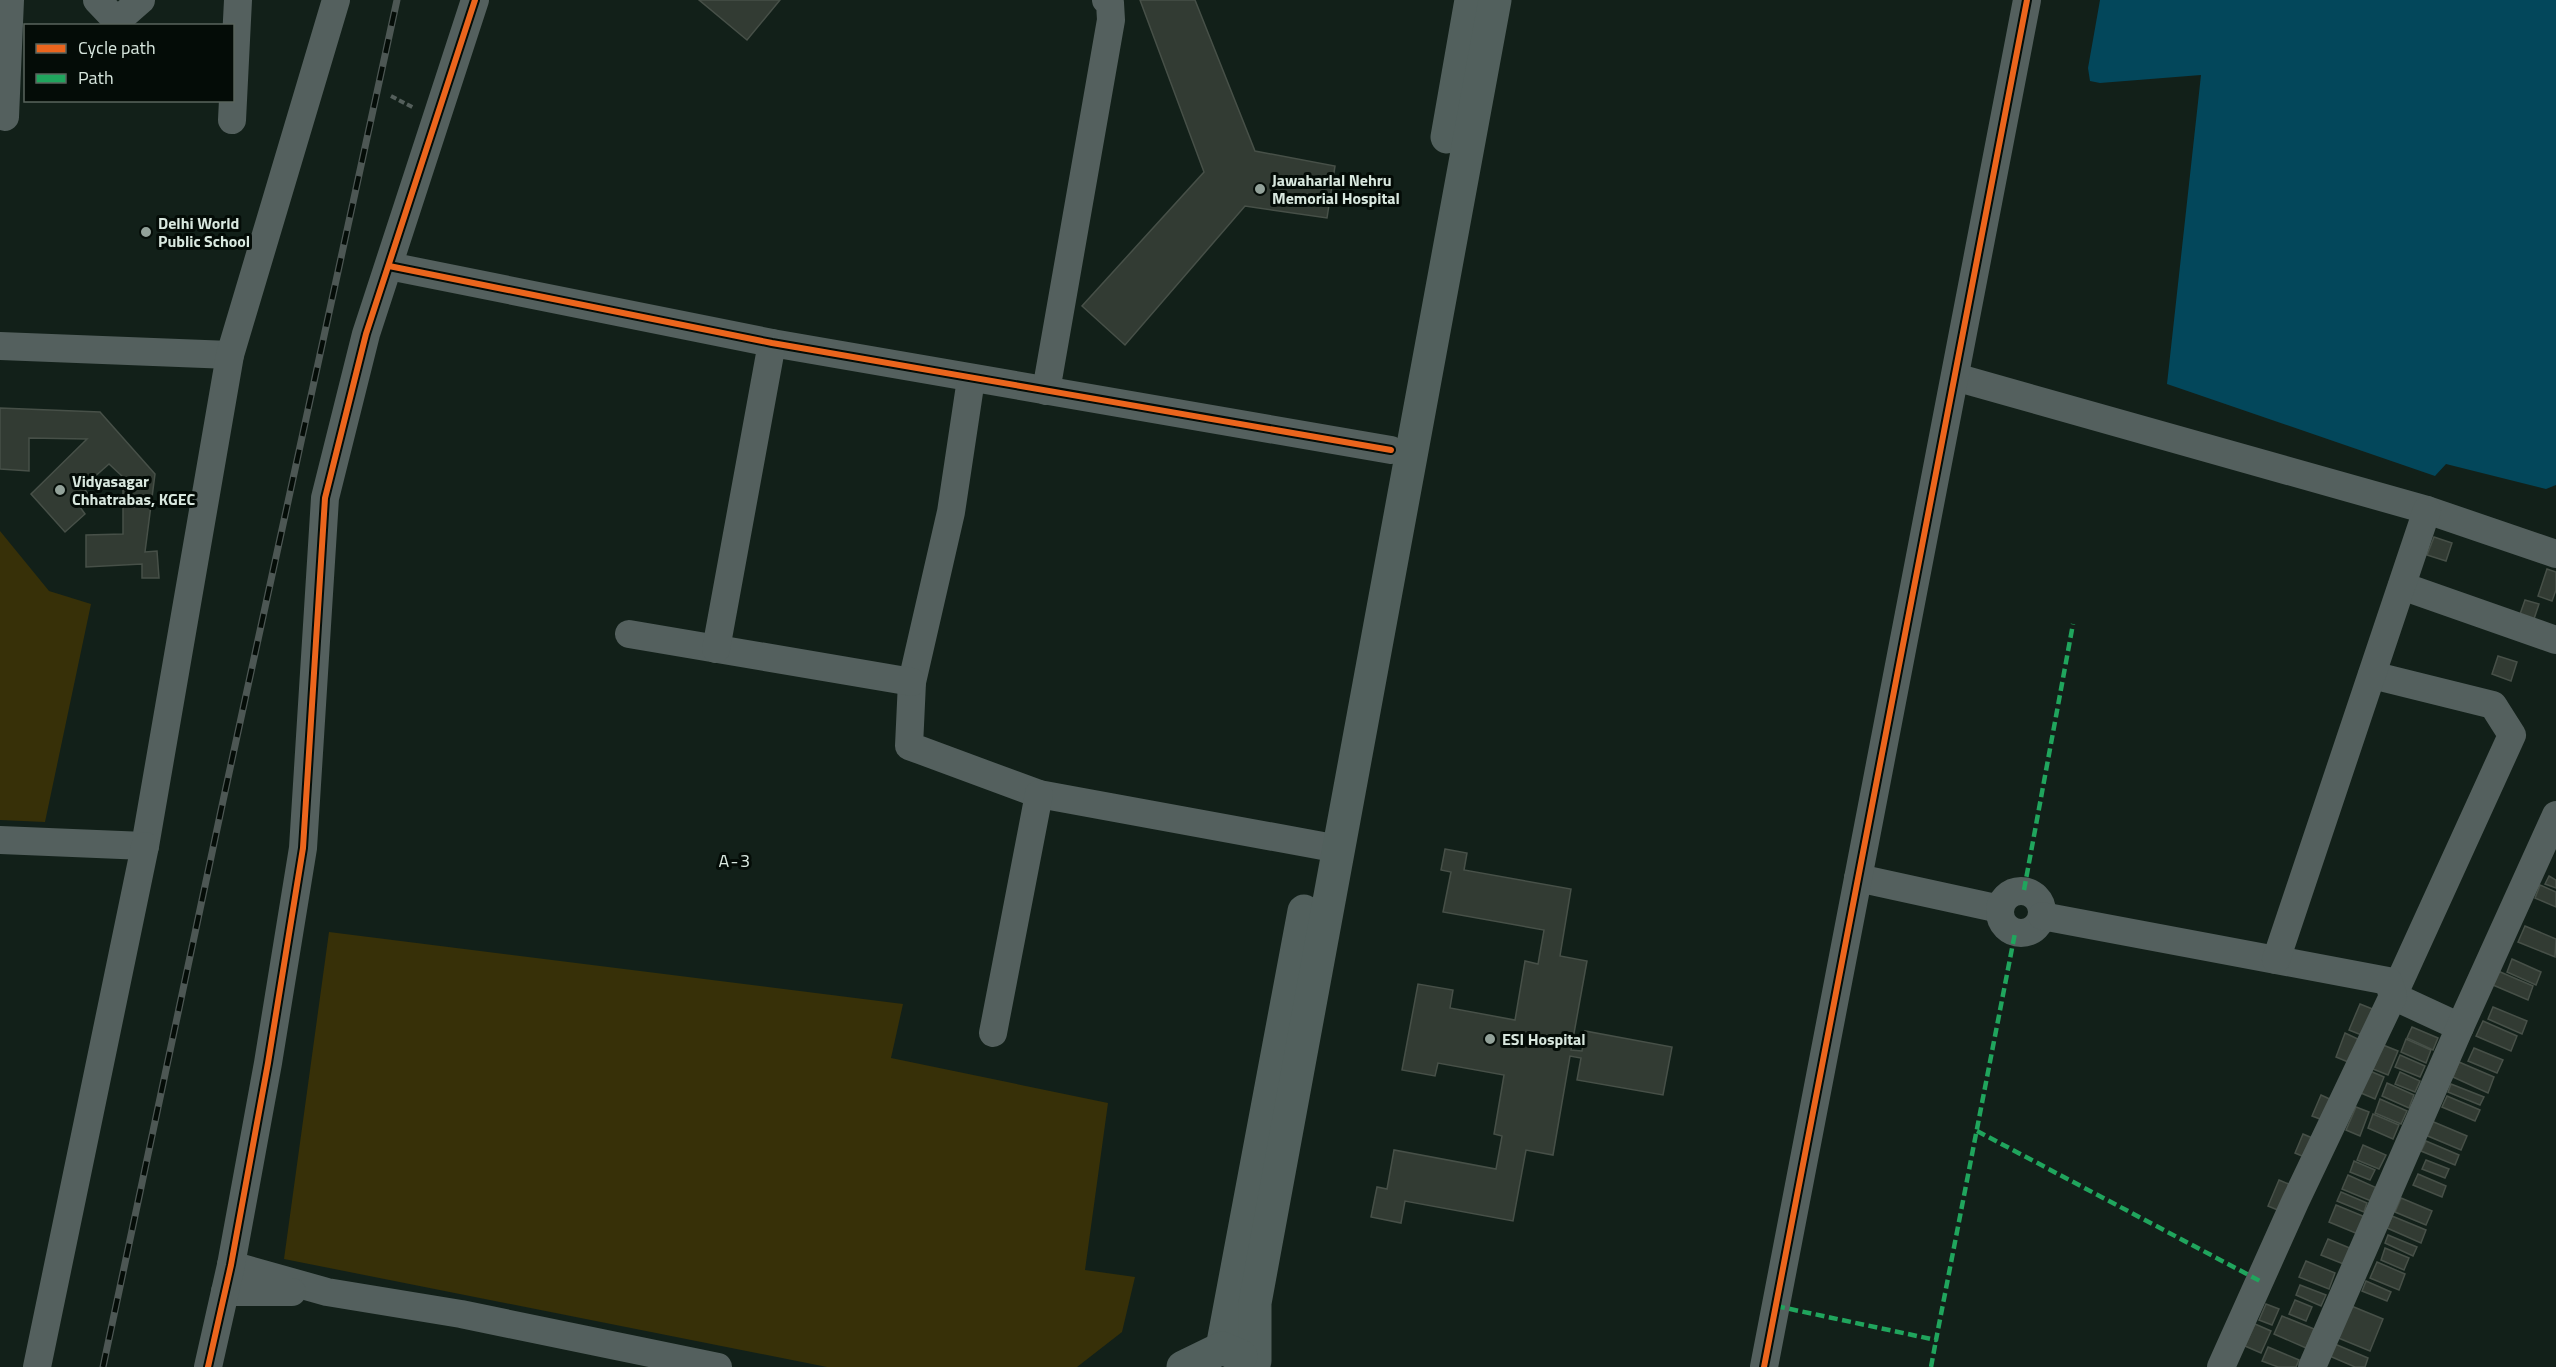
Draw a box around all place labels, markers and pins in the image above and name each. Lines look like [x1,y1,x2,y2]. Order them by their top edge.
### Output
place label: Jawaharlal Nehru Memorial Hospital [1272,168,1400,210]
marker: Jawaharlal Nehru Memorial Hospital [1253,182,1267,196]
place label: Delhi World Public School [158,211,250,253]
marker: Delhi World Public School [139,225,153,239]
place label: Vidyasagar Chhatrabas, KGEC [72,469,196,511]
marker: Vidyasagar Chhatrabas, KGEC [53,483,67,497]
place label: ESI Hospital [1502,1027,1586,1051]
marker: ESI Hospital [1483,1032,1497,1046]

